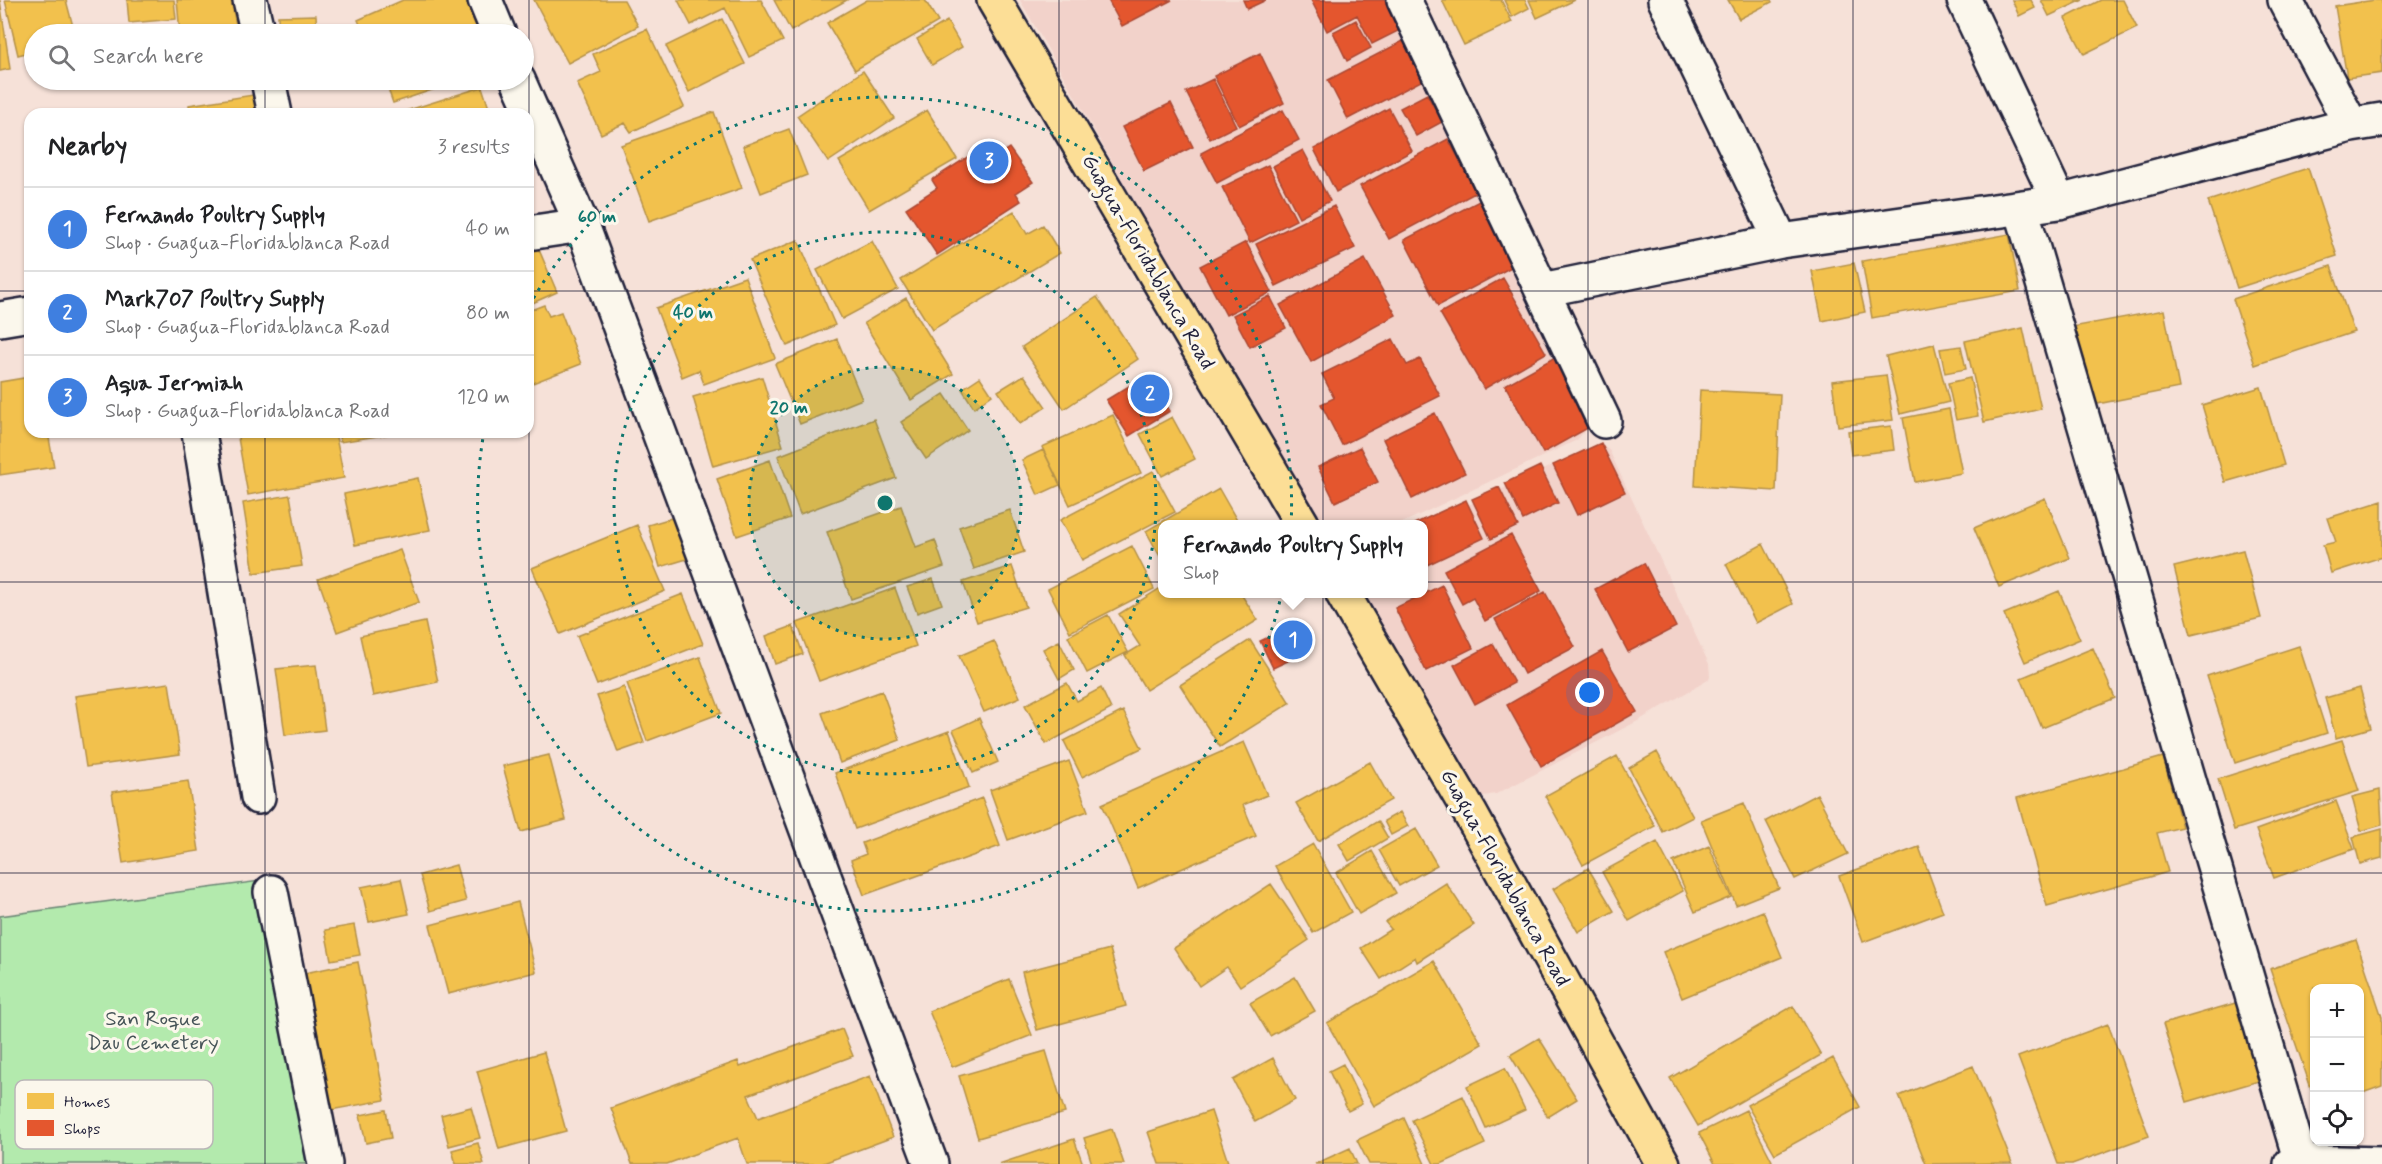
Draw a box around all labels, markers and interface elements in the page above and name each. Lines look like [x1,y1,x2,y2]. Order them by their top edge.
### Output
search box [24,24,534,90]
icon: search [45,41,78,74]
text: Search here [93,43,204,71]
text: Nearby [48,130,127,164]
text: 3 results [438,134,510,161]
pin: 3 [970,138,1008,184]
street label: Guagua-Floridablanca Road [1073,149,1221,376]
text: Fernando Poultry Supply [105,202,325,230]
text: 60 m [578,205,616,229]
text: 1 [63,216,72,243]
text: 40 m [466,216,510,243]
text: Shop · Guagua-Floridablanca Road [105,230,390,257]
text: Mark707 Poultry Supply [105,286,325,314]
text: 2 [63,300,72,327]
text: 80 m [466,300,510,327]
text: 40 m [673,301,713,325]
text: Shop · Guagua-Floridablanca Road [105,314,390,341]
text: Aqua Jermiah [105,370,243,398]
pin: 2 [1130,372,1170,416]
text: 3 [63,384,72,411]
text: 120 m [457,384,510,411]
text: 20 m [770,396,808,420]
text: Shop · Guagua-Floridablanca Road [105,398,390,425]
centre of rings [875,493,895,513]
popup [1158,520,1428,598]
text: Fernando Poultry Supply [1183,532,1403,560]
text: Shop [1183,560,1220,587]
pin: 1 [1274,618,1312,662]
your location [1575,678,1604,707]
street label: Guagua-Floridablanca Road [1432,764,1576,993]
map controls [2310,984,2364,1146]
button: + [2310,984,2364,1038]
park label: San Roque Dau Cemetery [87,1005,219,1057]
button: − [2310,1038,2364,1092]
legend [15,1080,213,1149]
text: Homes [64,1092,110,1113]
button: locate [2310,1092,2364,1146]
text: Shops [64,1119,101,1140]

